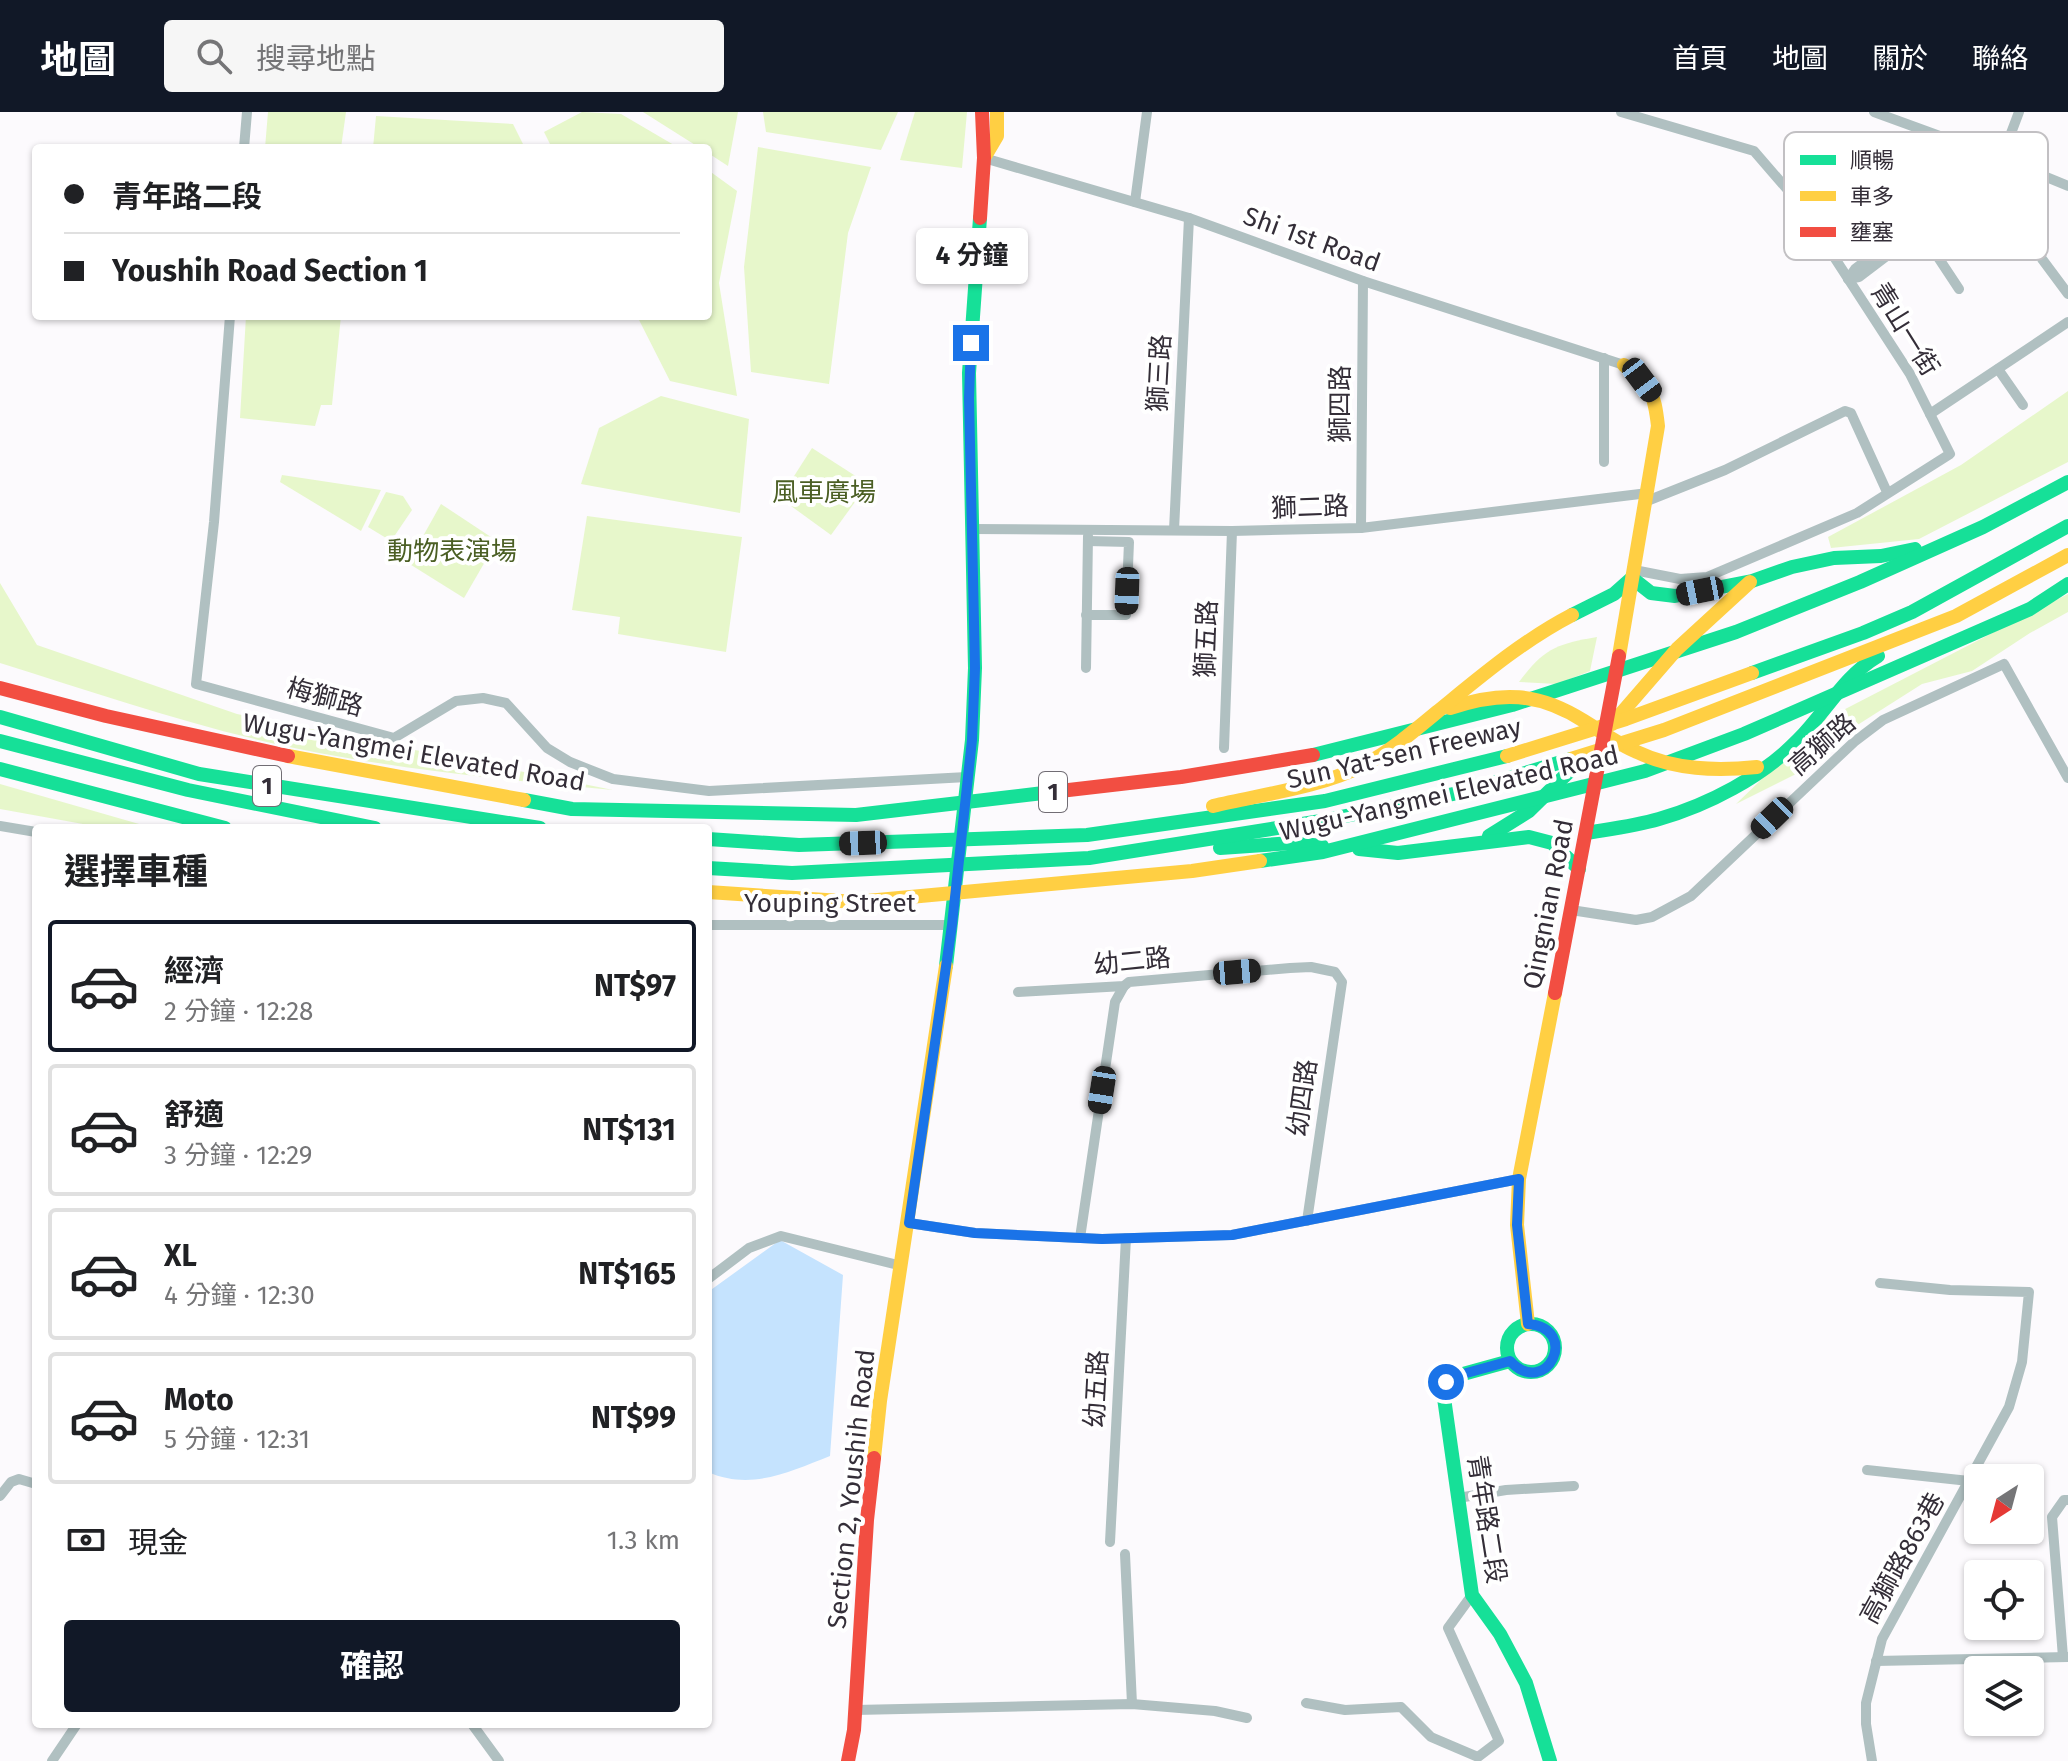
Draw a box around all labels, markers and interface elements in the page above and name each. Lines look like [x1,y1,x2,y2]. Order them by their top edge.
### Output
search box [164,20,724,92]
icon: search [192,34,236,78]
text: 地圖 [40,37,116,83]
text: 搜尋地點 [256,41,376,77]
text: 首頁 [1672,42,1728,75]
text: 地圖 [1772,42,1828,75]
text: 關於 [1872,42,1928,75]
text: 聯絡 [1972,42,2028,75]
legend [1784,132,2048,260]
text: 順暢 [1850,147,1894,174]
text: 青年路二段 [112,179,262,215]
text: 車多 [1850,183,1894,210]
street label: Shi 1st Road [1239,200,1384,279]
text: 壅塞 [1850,219,1894,246]
callout: 4 分鐘 [915,227,1027,283]
text: 4 分鐘 [936,240,1008,271]
text: Youshih Road Section 1 [112,253,428,289]
street label: 青山一街 [1864,277,1945,382]
route end [953,325,989,361]
street label: 獅三路 [1142,333,1177,413]
car [1618,354,1666,406]
street label: 獅四路 [1325,365,1356,443]
park label: 風車廣場 [772,477,876,508]
street label: 獅二路 [1270,491,1350,524]
park label: 動物表演場 [387,536,517,567]
car [1114,567,1140,615]
car [1674,575,1726,607]
street label: 獅五路 [1190,599,1223,679]
street label: 梅獅路 [283,672,367,723]
street label: Wugu-Yangmei Elevated Road [240,707,587,798]
street label: 高獅路 [1783,707,1862,782]
street label: Sun Yat-sen Freeway [1284,711,1524,796]
street label: Wugu-Yangmei Elevated Road [1277,739,1622,848]
road number: 1 [253,766,281,806]
road number: 1 [1039,772,1067,812]
car [1746,793,1798,843]
street label: Qingnian Road [1517,816,1580,992]
car [839,830,887,856]
text: 選擇車種 [64,850,208,894]
street label: Youping Street [744,888,917,919]
street label: 幼二路 [1092,942,1172,981]
icon: car [68,950,140,1022]
text: 經濟 [164,953,224,989]
car [1212,958,1262,986]
text: NT$97 [594,968,676,1004]
text: 2 分鐘 · 12:28 [164,996,313,1027]
street label: 幼四路 [1282,1057,1323,1139]
car [1086,1064,1118,1116]
icon: car [68,1094,140,1166]
text: 舒適 [164,1097,224,1133]
text: NT$131 [582,1112,676,1148]
text: 3 分鐘 · 12:29 [164,1140,313,1171]
icon: car [68,1238,140,1310]
text: XL [164,1238,197,1274]
text: NT$165 [578,1256,676,1292]
text: 4 分鐘 · 12:30 [164,1280,315,1311]
street label: Section 2, Youshih Road [821,1348,882,1630]
street label: 幼五路 [1079,1349,1114,1429]
route start [1428,1364,1464,1400]
icon: car [68,1382,140,1454]
text: Moto [164,1382,234,1418]
text: NT$99 [591,1400,676,1436]
text: 5 分鐘 · 12:31 [164,1424,310,1455]
street label: 青年路二段 [1461,1452,1512,1586]
north arrow [1964,1464,2044,1544]
map controls [1964,1464,2044,1736]
street label: 高獅路863巷 [1854,1487,1951,1629]
icon: cash [64,1518,108,1562]
text: 現金 [128,1525,188,1561]
text: 1.3 km [607,1525,680,1556]
button: locate [1964,1560,2044,1640]
button: 確認 [64,1620,680,1712]
button: layers [1964,1656,2044,1736]

